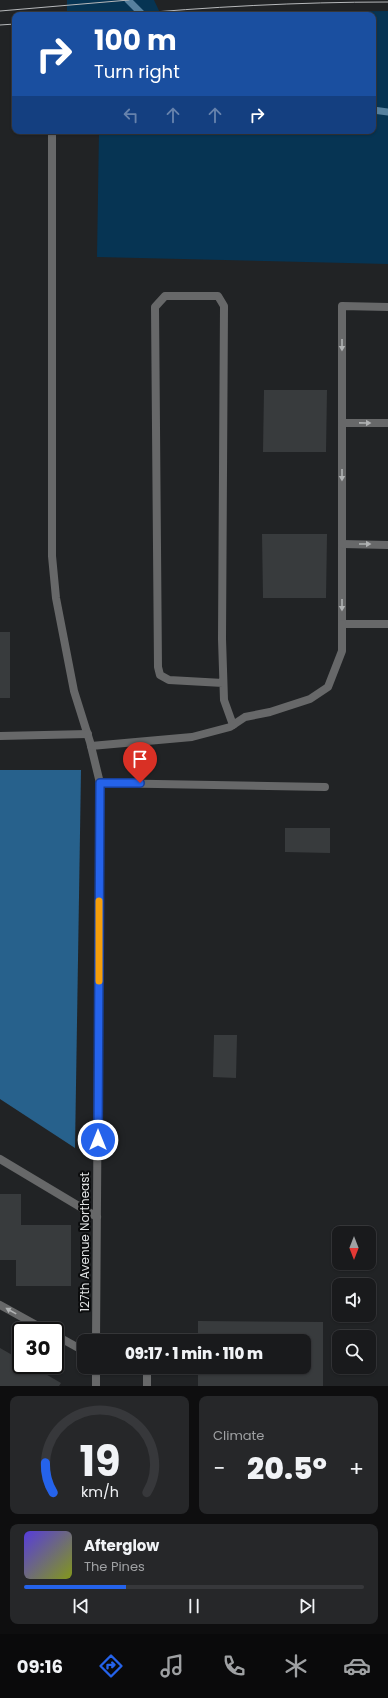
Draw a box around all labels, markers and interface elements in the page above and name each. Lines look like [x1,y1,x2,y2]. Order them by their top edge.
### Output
text: 100 m [94,21,177,60]
icon: right [28,28,80,80]
text: Turn right [94,59,180,84]
icon: left [120,104,142,126]
icon: ahead [162,104,184,126]
icon: ahead [204,104,226,126]
icon: right [246,104,268,126]
one-way arrow [339,339,345,352]
one-way arrow [359,420,372,426]
one-way arrow [339,469,345,482]
one-way arrow [359,541,372,547]
one-way arrow [339,599,345,612]
pin [123,742,157,783]
icon: arrive [129,748,151,770]
position arrow [77,1119,119,1161]
street label: 127th Avenue Northeast [76,1172,93,1312]
north arrow [332,1226,376,1270]
map controls [332,1226,376,1374]
button: sound [332,1278,376,1322]
one-way arrow [5,1308,17,1315]
speed limit sign: 30 [12,1322,64,1374]
button: search [332,1330,376,1374]
text: 09:17 · 1 min · 110 m [125,1343,263,1364]
text: Climate [213,1426,264,1445]
text: 19 [79,1432,120,1491]
text: 20.5° [247,1447,327,1490]
text: − [213,1453,225,1484]
text: + [349,1453,364,1484]
text: km/h [80,1482,119,1502]
text: Afterglow [84,1535,159,1556]
text: The Pines [84,1557,145,1576]
icon: previous [70,1595,92,1617]
icon: pause [183,1595,205,1617]
icon: next [296,1595,318,1617]
icon: directions [97,1652,125,1680]
icon: music [158,1652,186,1680]
icon: phone [220,1652,248,1680]
icon: climate [282,1652,310,1680]
icon: car [343,1652,371,1680]
text: 09:16 [17,1654,63,1679]

